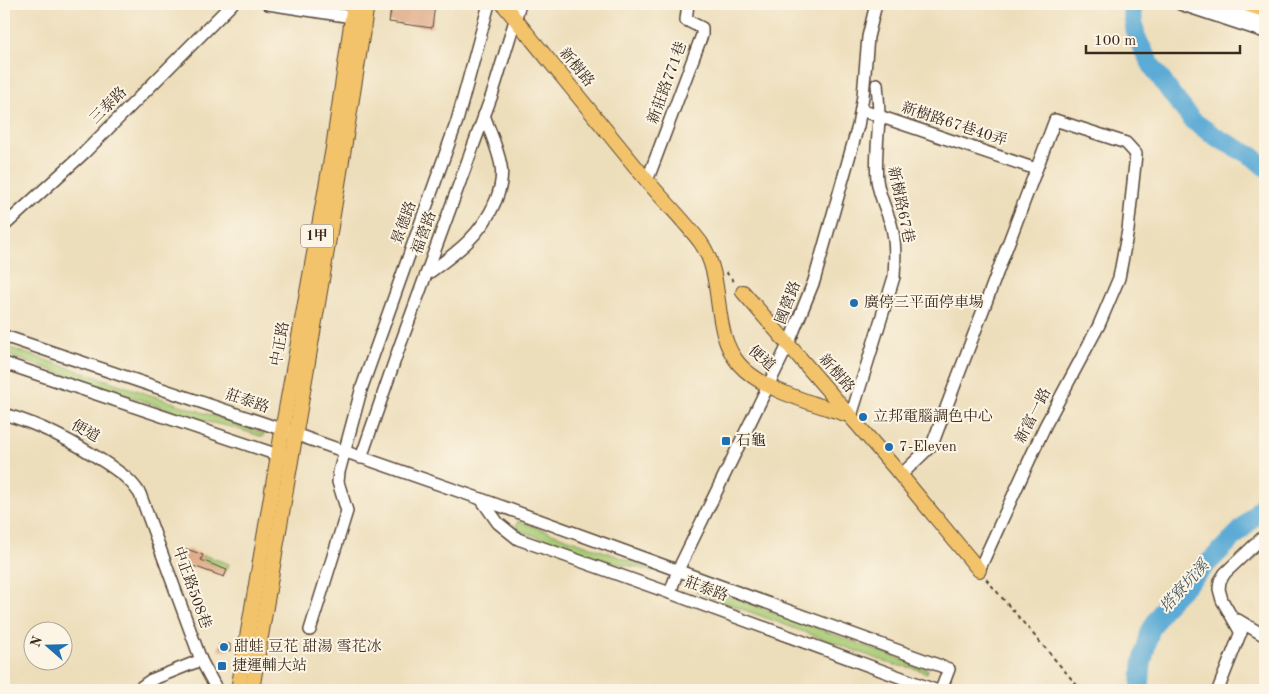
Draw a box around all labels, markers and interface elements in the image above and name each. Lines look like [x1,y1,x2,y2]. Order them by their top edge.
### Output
scale bar [1086,22,1240,54]
text: 100 m [1094,34,1136,49]
street label: 新莊路771巷 [644,39,690,126]
street label: 新樹路 [556,45,598,90]
street label: 三泰路 [86,83,130,127]
street label: 新樹路67巷40弄 [899,99,1009,149]
street label: 新樹路67巷 [885,165,917,244]
street label: 景德路 [388,199,420,247]
street label: 福營路 [408,209,440,257]
road number: 1甲 [301,225,333,248]
street label: 國營路 [772,279,804,327]
place label: 廣停三平面停車場 [864,294,984,311]
marker: 廣停三平面停車場 [848,297,860,309]
street label: 中正路 [268,320,292,367]
street label: 便道 [745,342,779,375]
street label: 新樹路 [816,351,858,396]
street label: 新富一路 [1012,385,1054,446]
street label: 莊泰路 [223,386,271,416]
place label: 立邦電腦調色中心 [873,408,993,425]
marker: 立邦電腦調色中心 [857,411,869,423]
street label: 便道 [68,416,103,446]
place label: 石龜 [736,432,766,449]
marker: 石龜 [720,435,732,447]
place label: 7-Eleven [899,440,957,455]
marker: 7-Eleven [883,441,895,453]
street label: 中正路508巷 [169,544,215,631]
water label: 塔寮坑溪 [1156,555,1214,616]
street label: 莊泰路 [682,573,730,605]
north arrow [22,622,72,672]
text: N [28,634,45,649]
place label: 甜蛙 豆花 甜湯 雪花冰 [234,638,382,655]
marker: 甜蛙 豆花 甜湯 雪花冰 [218,641,230,653]
place label: 捷運輔大站 [232,657,307,674]
marker: 捷運輔大站 [216,660,228,672]

